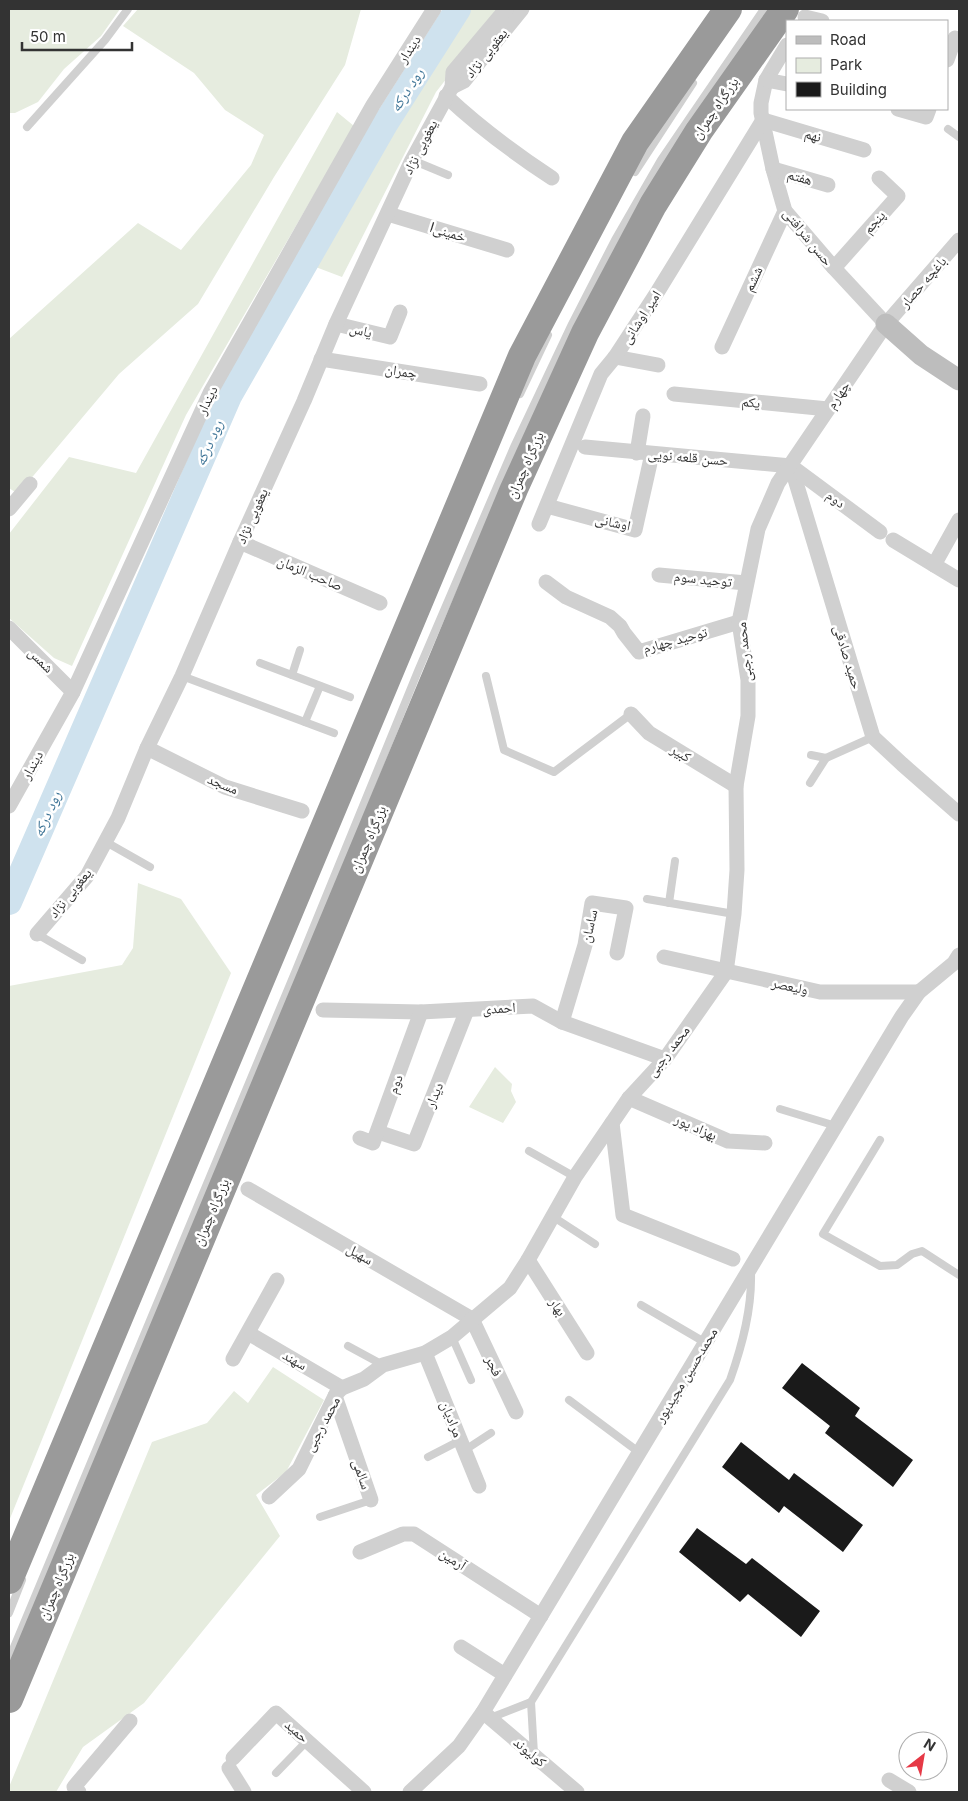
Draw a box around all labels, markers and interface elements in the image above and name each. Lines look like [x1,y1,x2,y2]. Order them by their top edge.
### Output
scale bar [22,20,132,52]
legend [786,20,948,110]
street label: یعقوبی نژاد [461,24,512,81]
text: 50 m [30,27,66,46]
text: Road [830,30,866,49]
street label: دیندار [393,31,425,67]
text: Park [830,55,863,74]
water label: رود درکه [385,64,428,115]
street label: بزرگراه چمران [688,73,742,143]
text: Building [830,80,887,99]
street label: یعغوبی نژاد [399,116,441,177]
street label: نهم [802,124,824,147]
street label: هفتم [785,165,814,190]
street label: حسن شرافتی [779,205,837,270]
street label: پنجم [859,206,890,238]
street label: lخمینی [428,218,468,246]
street label: باغچه حصار [895,252,950,312]
street label: ششم [739,263,768,295]
street label: امیر اوشانی [617,287,665,347]
street label: یاس [348,319,374,342]
street label: چمران [384,360,418,382]
street label: چهارم [822,377,855,413]
street label: دیندار [192,382,222,418]
street label: یکم [741,392,761,413]
water label: رود درکه [190,417,227,469]
street label: بزرگراه چمران [502,429,548,501]
street label: حسن قلعه نویی [647,445,729,469]
street label: یعغوبی نژاد [232,485,272,547]
street label: دوم [822,486,849,513]
street label: اوشانی [593,509,633,535]
street label: صاحب الزمان [275,551,345,595]
street label: توحید سوم [673,567,733,592]
street label: محمد رجبی [732,621,756,683]
street label: توحید چهارم [641,623,710,658]
street label: حمید صادقی [830,623,866,691]
street label: شمس [24,643,58,677]
street label: کبیر [667,739,695,766]
street label: دیندار [16,747,47,783]
street label: مسجد [205,770,241,797]
water label: رود درکه [28,788,65,840]
street label: بزرگراه چمران [346,803,390,875]
street label: یعغوبی نژاد [44,864,96,922]
street label: ساسان [576,908,602,944]
street label: ولیعصر [769,973,810,999]
street label: احمدی [482,998,516,1018]
street label: محمد رجبی [642,1022,694,1080]
street label: دوم [383,1072,408,1096]
street label: دیدار [420,1079,447,1111]
street label: بهزاد پور [671,1109,720,1144]
street label: بزرگراه چمران [189,1176,233,1248]
street label: سهیل [343,1239,377,1269]
street label: بهار [545,1294,571,1320]
street label: محمدحسین مجیدپور [650,1324,722,1427]
street label: سهند [280,1346,310,1373]
street label: فجر [481,1352,507,1379]
street label: محمد رجبی [300,1393,344,1455]
street label: مرادیان [437,1398,467,1440]
street label: سالمی [348,1456,376,1492]
street label: آرمین [436,1544,470,1575]
street label: بزرگراه چمران [34,1550,78,1622]
street label: حمید [282,1715,313,1746]
north arrow [898,1731,948,1781]
street label: کولیوند [510,1733,550,1771]
text: N [921,1734,939,1754]

